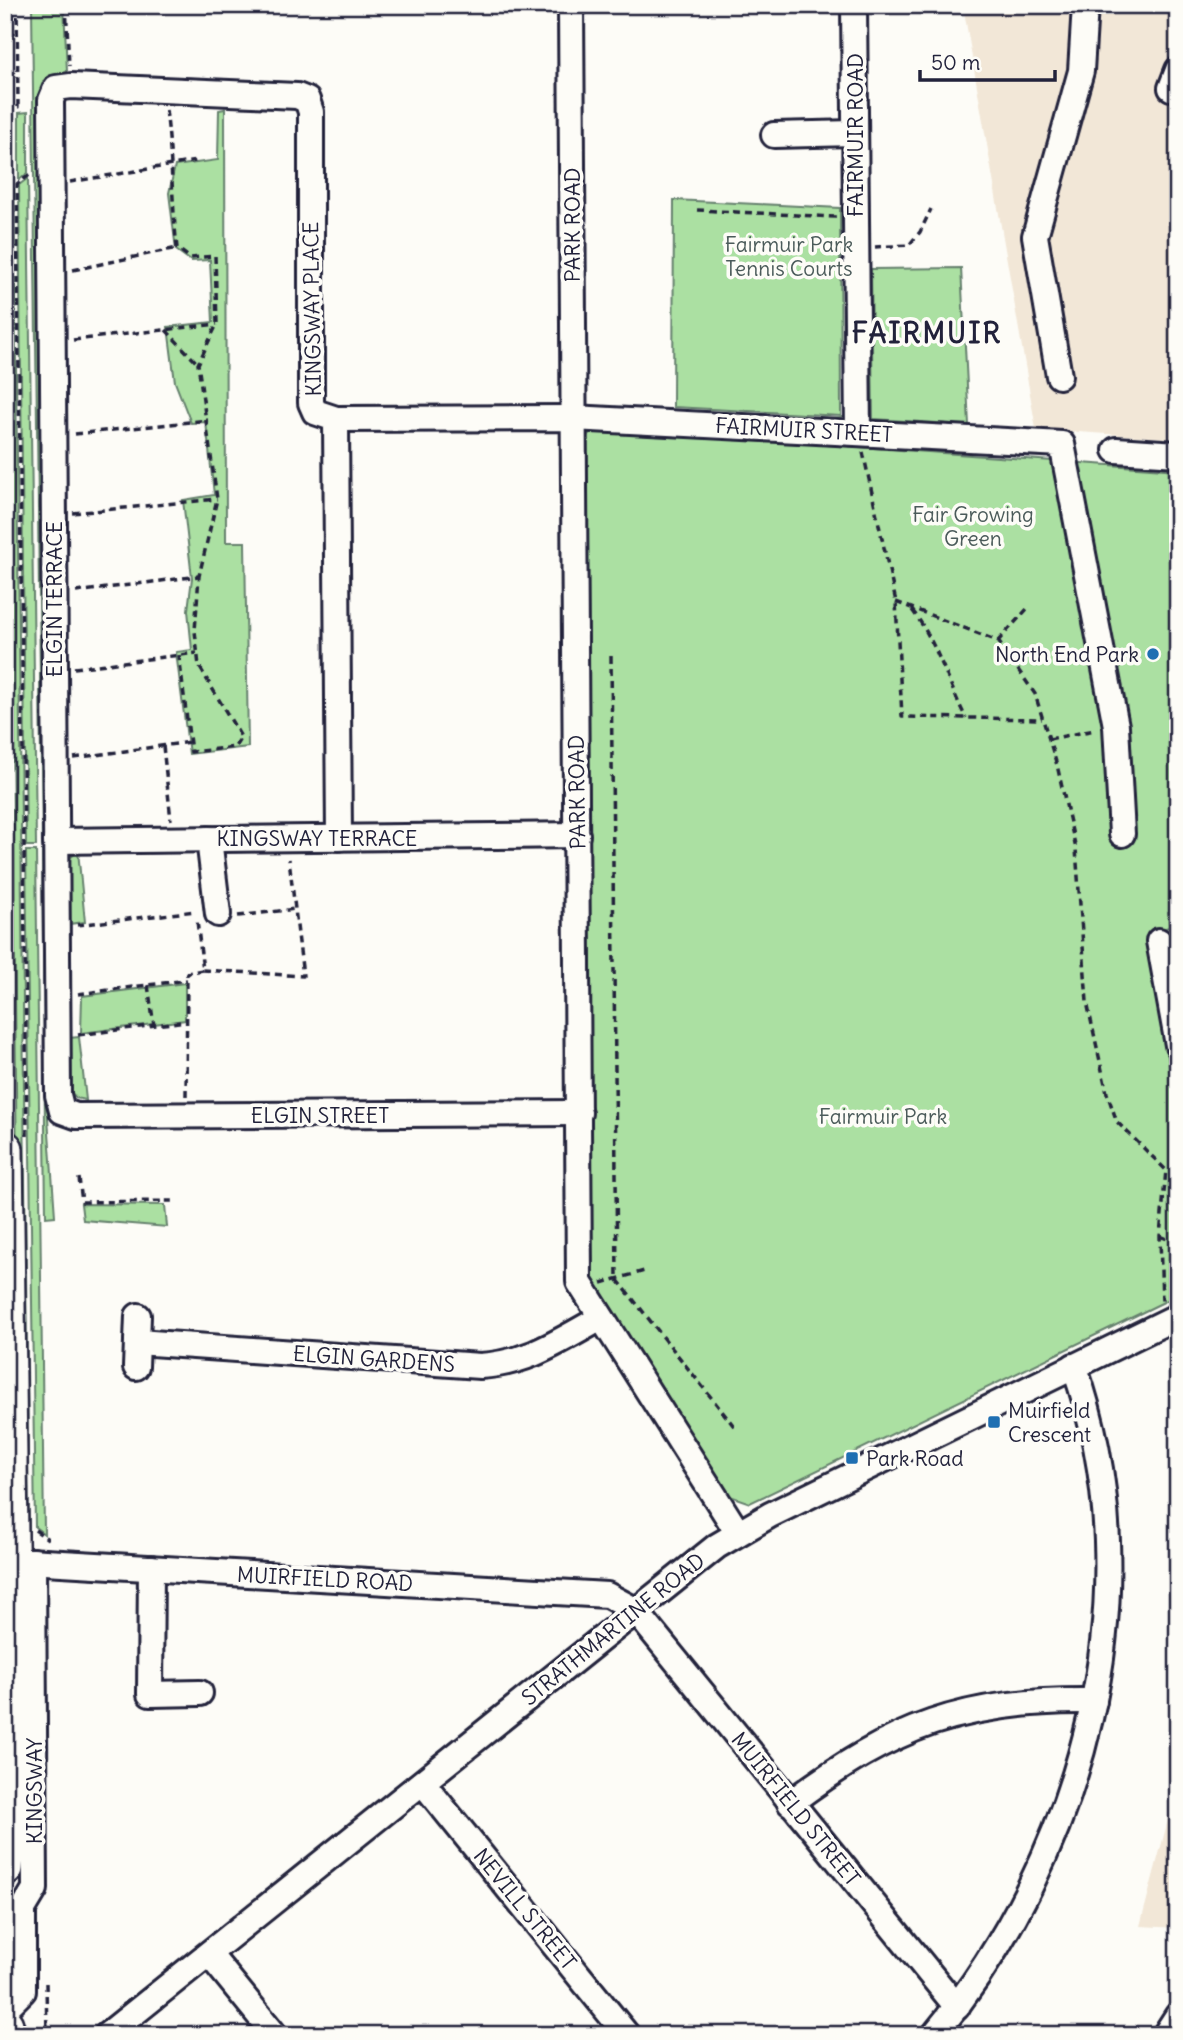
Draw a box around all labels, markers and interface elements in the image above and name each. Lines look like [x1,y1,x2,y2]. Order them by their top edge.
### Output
scale bar [920,38,1055,82]
text: 50 m [931,49,980,76]
street label: FAIRMUIR ROAD [842,53,869,217]
street label: PARK ROAD [559,168,586,282]
street label: KINGSWAY PLACE [297,221,327,397]
park label: Fairmuir Park Tennis Courts [725,231,853,282]
district label: FAIRMUIR [852,315,1002,351]
street label: FAIRMUIR STREET [715,412,893,448]
park label: Fair Growing Green [912,501,1034,552]
street label: ELGIN TERRACE [41,521,68,677]
place label: North End Park [995,641,1139,668]
marker: North End Park [1145,646,1161,662]
street label: PARK ROAD [563,734,591,850]
street label: KINGSWAY TERRACE [217,825,417,852]
street label: ELGIN STREET [251,1102,389,1129]
park label: Fairmuir Park [819,1103,947,1130]
street label: ELGIN GARDENS [292,1340,456,1378]
place label: Muirfield Crescent [1008,1397,1091,1448]
marker: Muirfield Crescent [986,1414,1002,1430]
place label: Park Road [866,1445,964,1472]
marker: Park Road [844,1450,860,1466]
street label: STRATHMARTINE ROAD [516,1547,710,1711]
street label: MUIRFIELD ROAD [236,1561,414,1597]
street label: MUIRFIELD STREET [726,1727,866,1891]
street label: KINGSWAY [21,1737,48,1844]
street label: NEVILL STREET [468,1843,582,1975]

